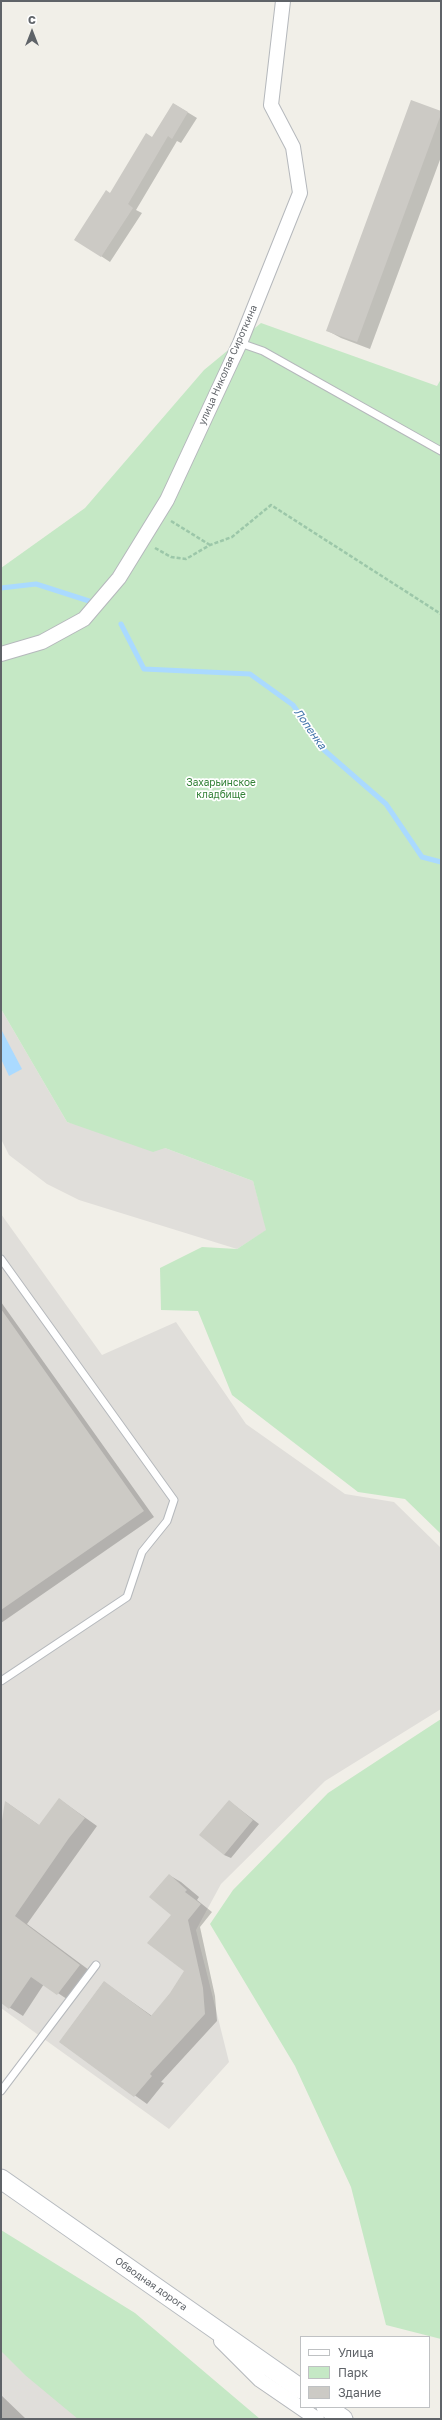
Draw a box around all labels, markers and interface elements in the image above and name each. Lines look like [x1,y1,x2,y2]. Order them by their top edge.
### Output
north arrow [12,12,52,52]
text: С [28,13,36,26]
street label: улица Николая Сироткина [196,303,260,427]
water label: Лопенка [291,706,329,752]
park label: Захарьинское кладбище [186,777,256,800]
street label: Обводная дорога [113,2255,189,2313]
legend [300,2336,430,2408]
text: Улица [338,2345,374,2360]
text: Парк [338,2365,368,2380]
text: Здание [338,2385,381,2400]

